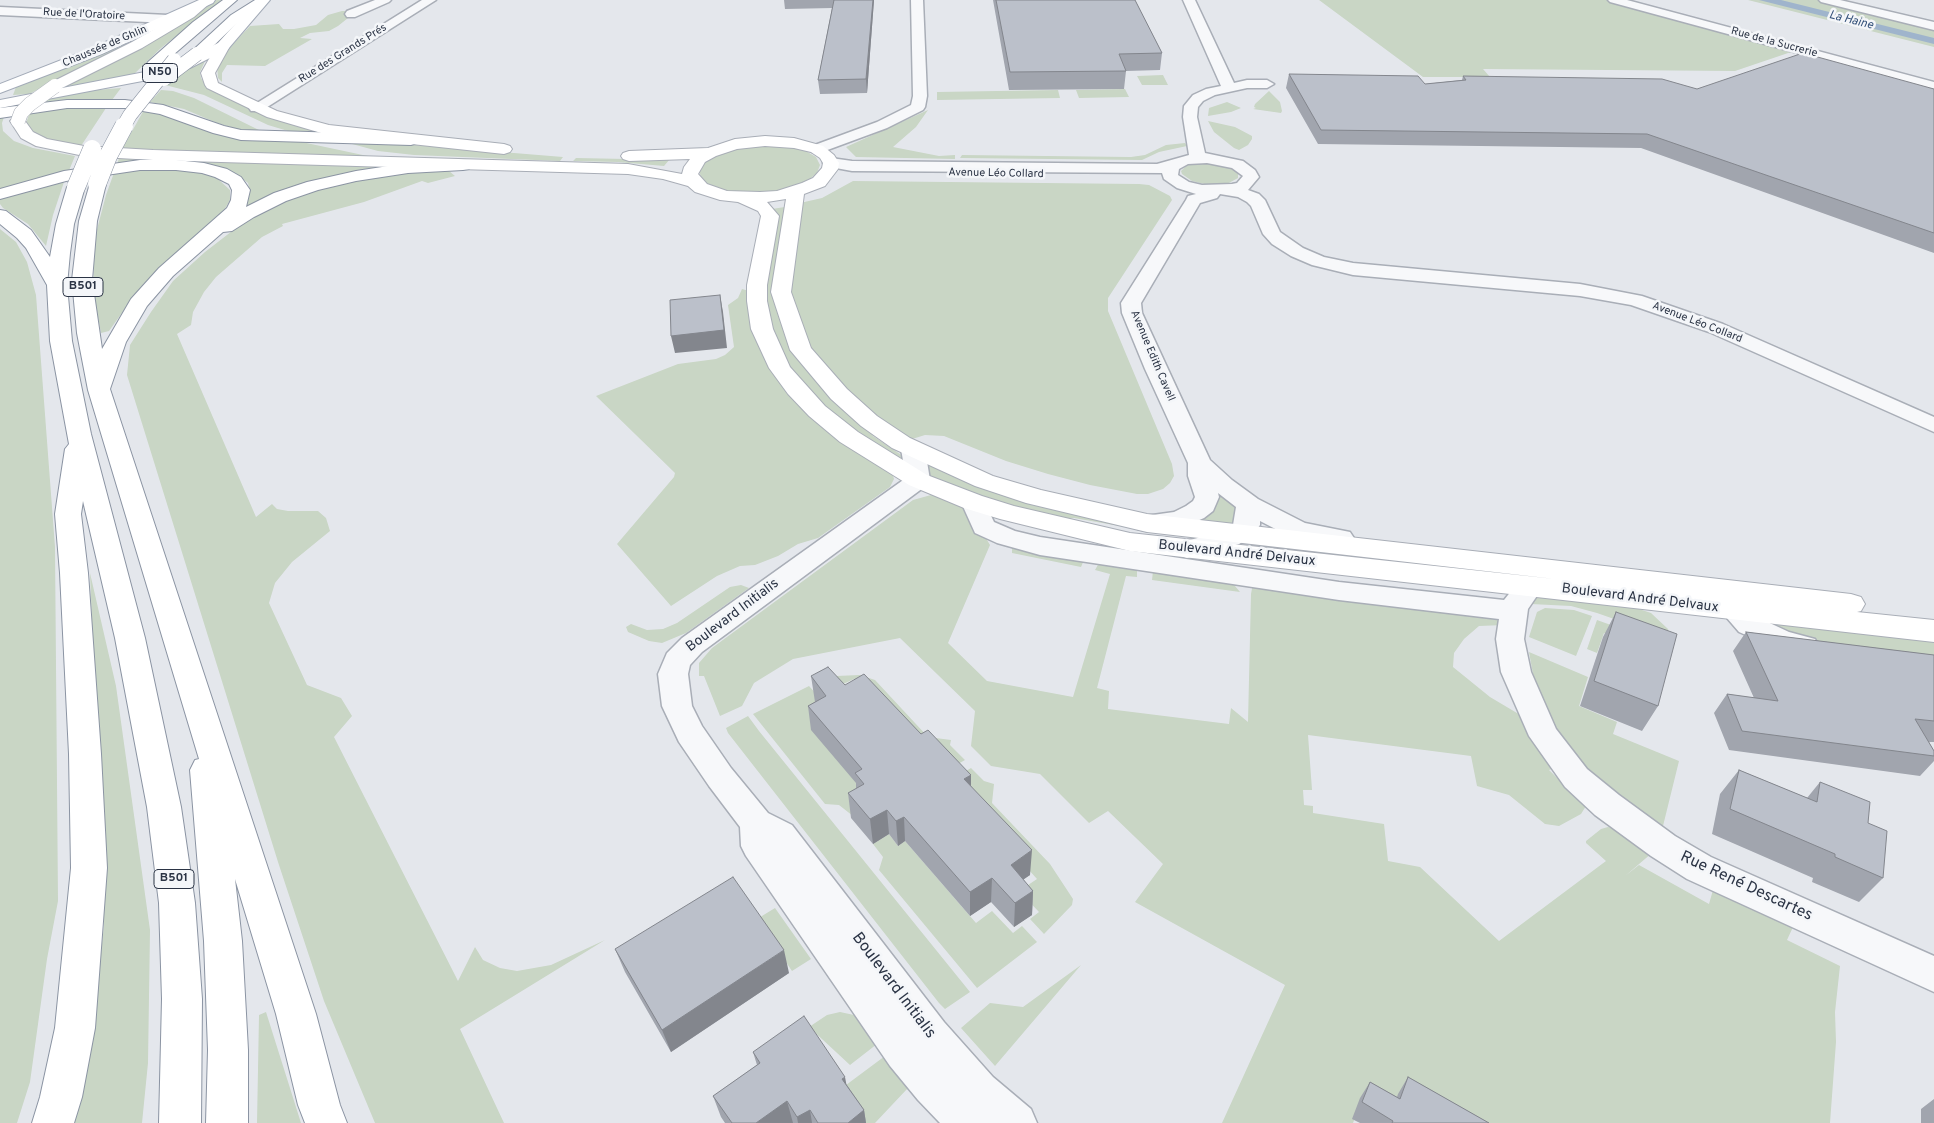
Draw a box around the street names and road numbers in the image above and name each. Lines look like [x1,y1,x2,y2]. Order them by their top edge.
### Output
street label: Rue de l'Oratoire [43,6,125,24]
street label: Rue des Grands Prés [297,22,389,86]
street label: Chaussée de Ghlin [61,23,149,71]
street label: Rue de la Sucrerie [1729,25,1819,61]
road number: N50 [142,64,178,82]
street label: Avenue Léo Collard [948,167,1044,181]
road number: B501 [63,278,103,296]
street label: Avenue Léo Collard [1650,300,1744,346]
street label: Avenue Edith Cavell [1127,309,1177,403]
street label: Boulevard André Delvaux [1158,537,1316,571]
street label: Boulevard Initialis [683,576,783,656]
street label: Boulevard André Delvaux [1561,581,1719,617]
street label: Rue René Descartes [1677,848,1815,926]
road number: B501 [154,870,194,889]
street label: Boulevard Initialis [847,929,939,1043]

